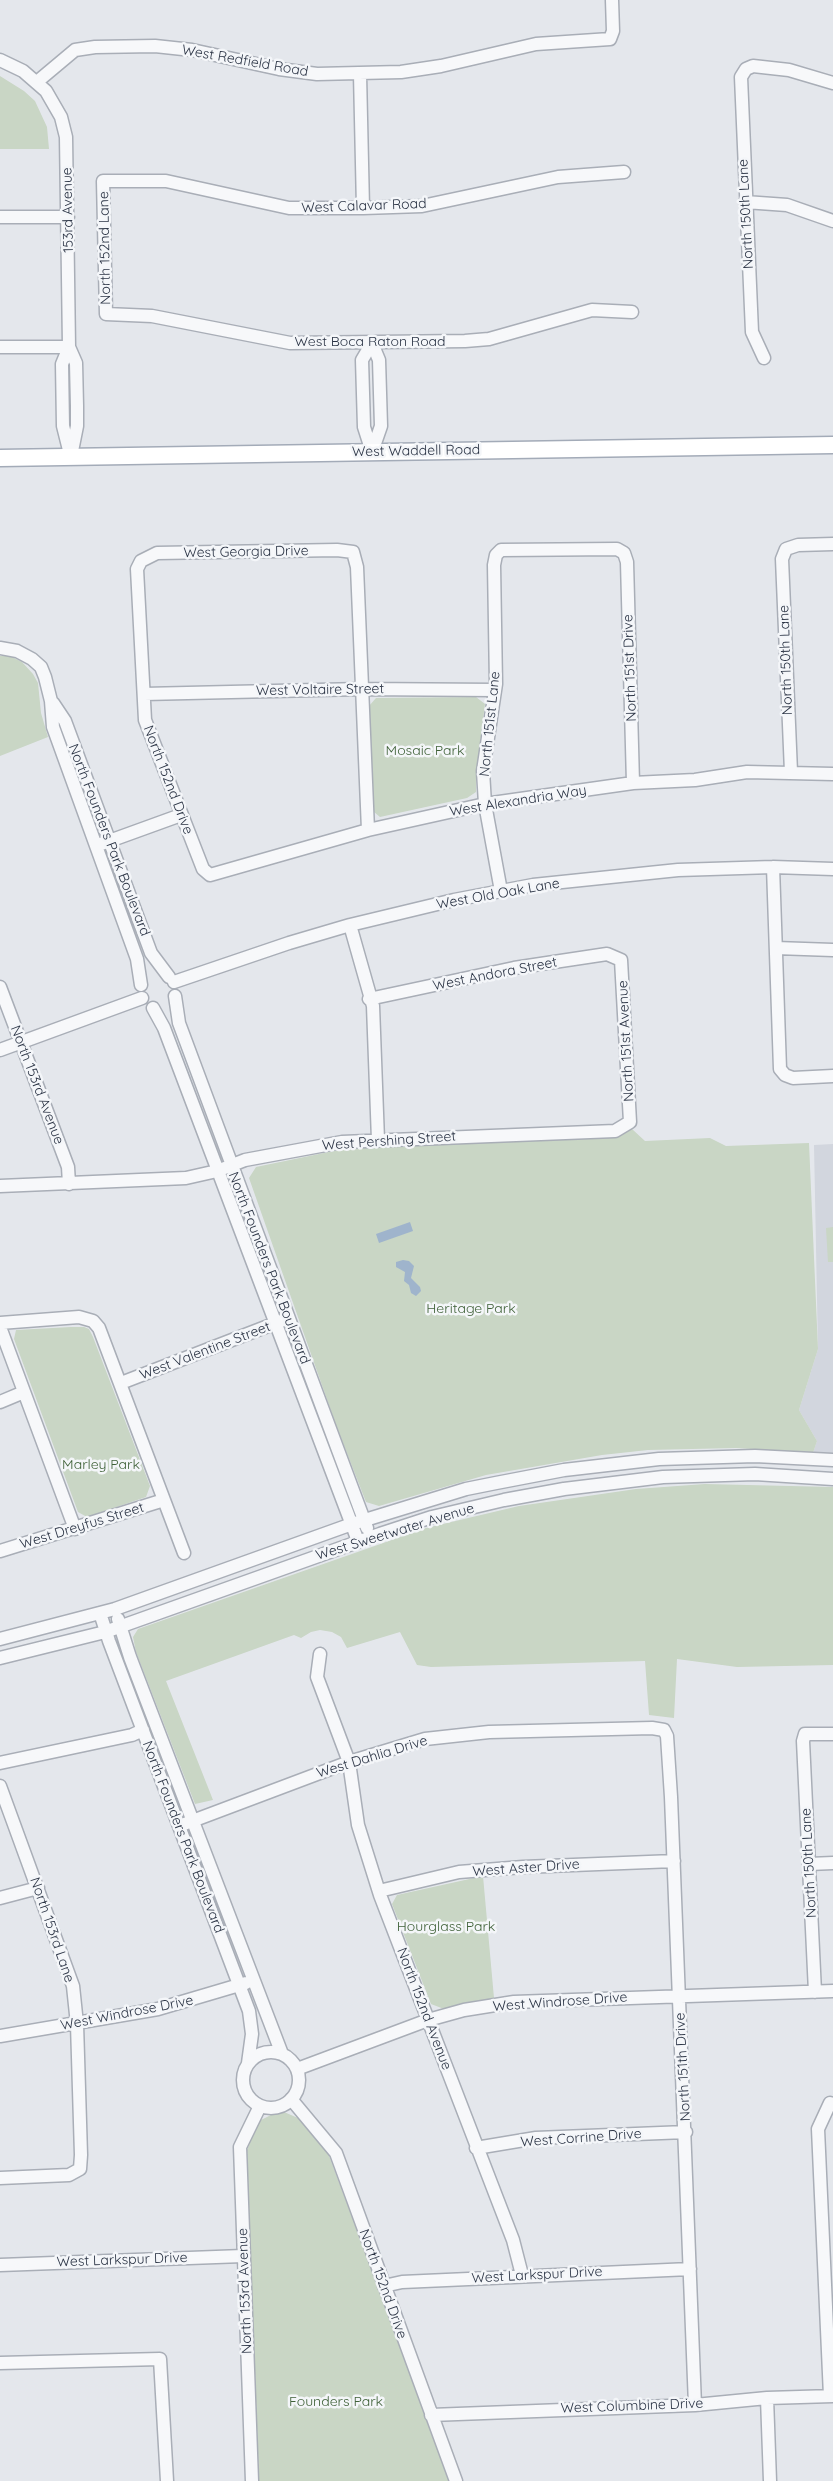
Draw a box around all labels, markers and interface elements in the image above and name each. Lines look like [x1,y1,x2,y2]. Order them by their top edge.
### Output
street label: West Redfield Road [180,42,310,80]
street label: North 150th Lane [735,159,757,269]
street label: 153rd Avenue [59,167,77,253]
street label: North 152nd Lane [96,191,114,305]
street label: West Calavar Road [301,195,427,217]
street label: West Boca Raton Road [294,334,446,350]
street label: West Waddell Road [352,441,480,461]
street label: West Georgia Drive [183,543,309,561]
street label: North 150th Lane [776,605,796,715]
street label: North 151st Drive [620,614,640,722]
street label: North 151st Lane [476,671,504,777]
street label: West Voltaire Street [256,680,384,700]
street label: North 152nd Drive [140,723,196,837]
street label: North Founders Park Boulevard [65,742,153,938]
park label: Mosaic Park [386,743,464,759]
street label: West Alexandria Way [448,782,588,820]
street label: West Old Oak Lane [435,875,561,913]
street label: West Andora Street [431,954,559,994]
street label: North 151st Avenue [614,980,638,1102]
street label: North 153rd Avenue [7,1023,67,1147]
street label: West Pershing Street [321,1128,457,1154]
street label: North Founders Park Boulevard [225,1170,313,1366]
park label: Heritage Park [426,1301,516,1317]
street label: West Valentine Street [137,1318,273,1384]
park label: Marley Park [62,1457,140,1473]
street label: West Dreyfus Street [18,1499,146,1553]
street label: West Sweetwater Avenue [314,1500,476,1564]
street label: West Dahlia Drive [315,1732,429,1782]
street label: North Founders Park Boulevard [139,1739,227,1935]
street label: North 150th Lane [798,1808,820,1918]
street label: West Aster Drive [472,1856,580,1880]
street label: North 153rd Lane [26,1875,78,1985]
park label: Hourglass Park [397,1919,495,1935]
street label: North 152nd Avenue [393,1946,455,2072]
street label: West Windrose Drive [492,1989,628,2015]
street label: West Windrose Drive [59,1992,195,2034]
street label: North 151th Drive [672,2012,694,2122]
street label: West Corrine Drive [520,2125,642,2151]
street label: North 152nd Drive [355,2227,411,2341]
street label: North 153rd Avenue [234,2228,256,2354]
street label: West Larkspur Drive [56,2249,188,2271]
street label: West Larkspur Drive [471,2263,603,2287]
park label: Founders Park [289,2394,383,2410]
street label: West Columbine Drive [560,2395,704,2417]

